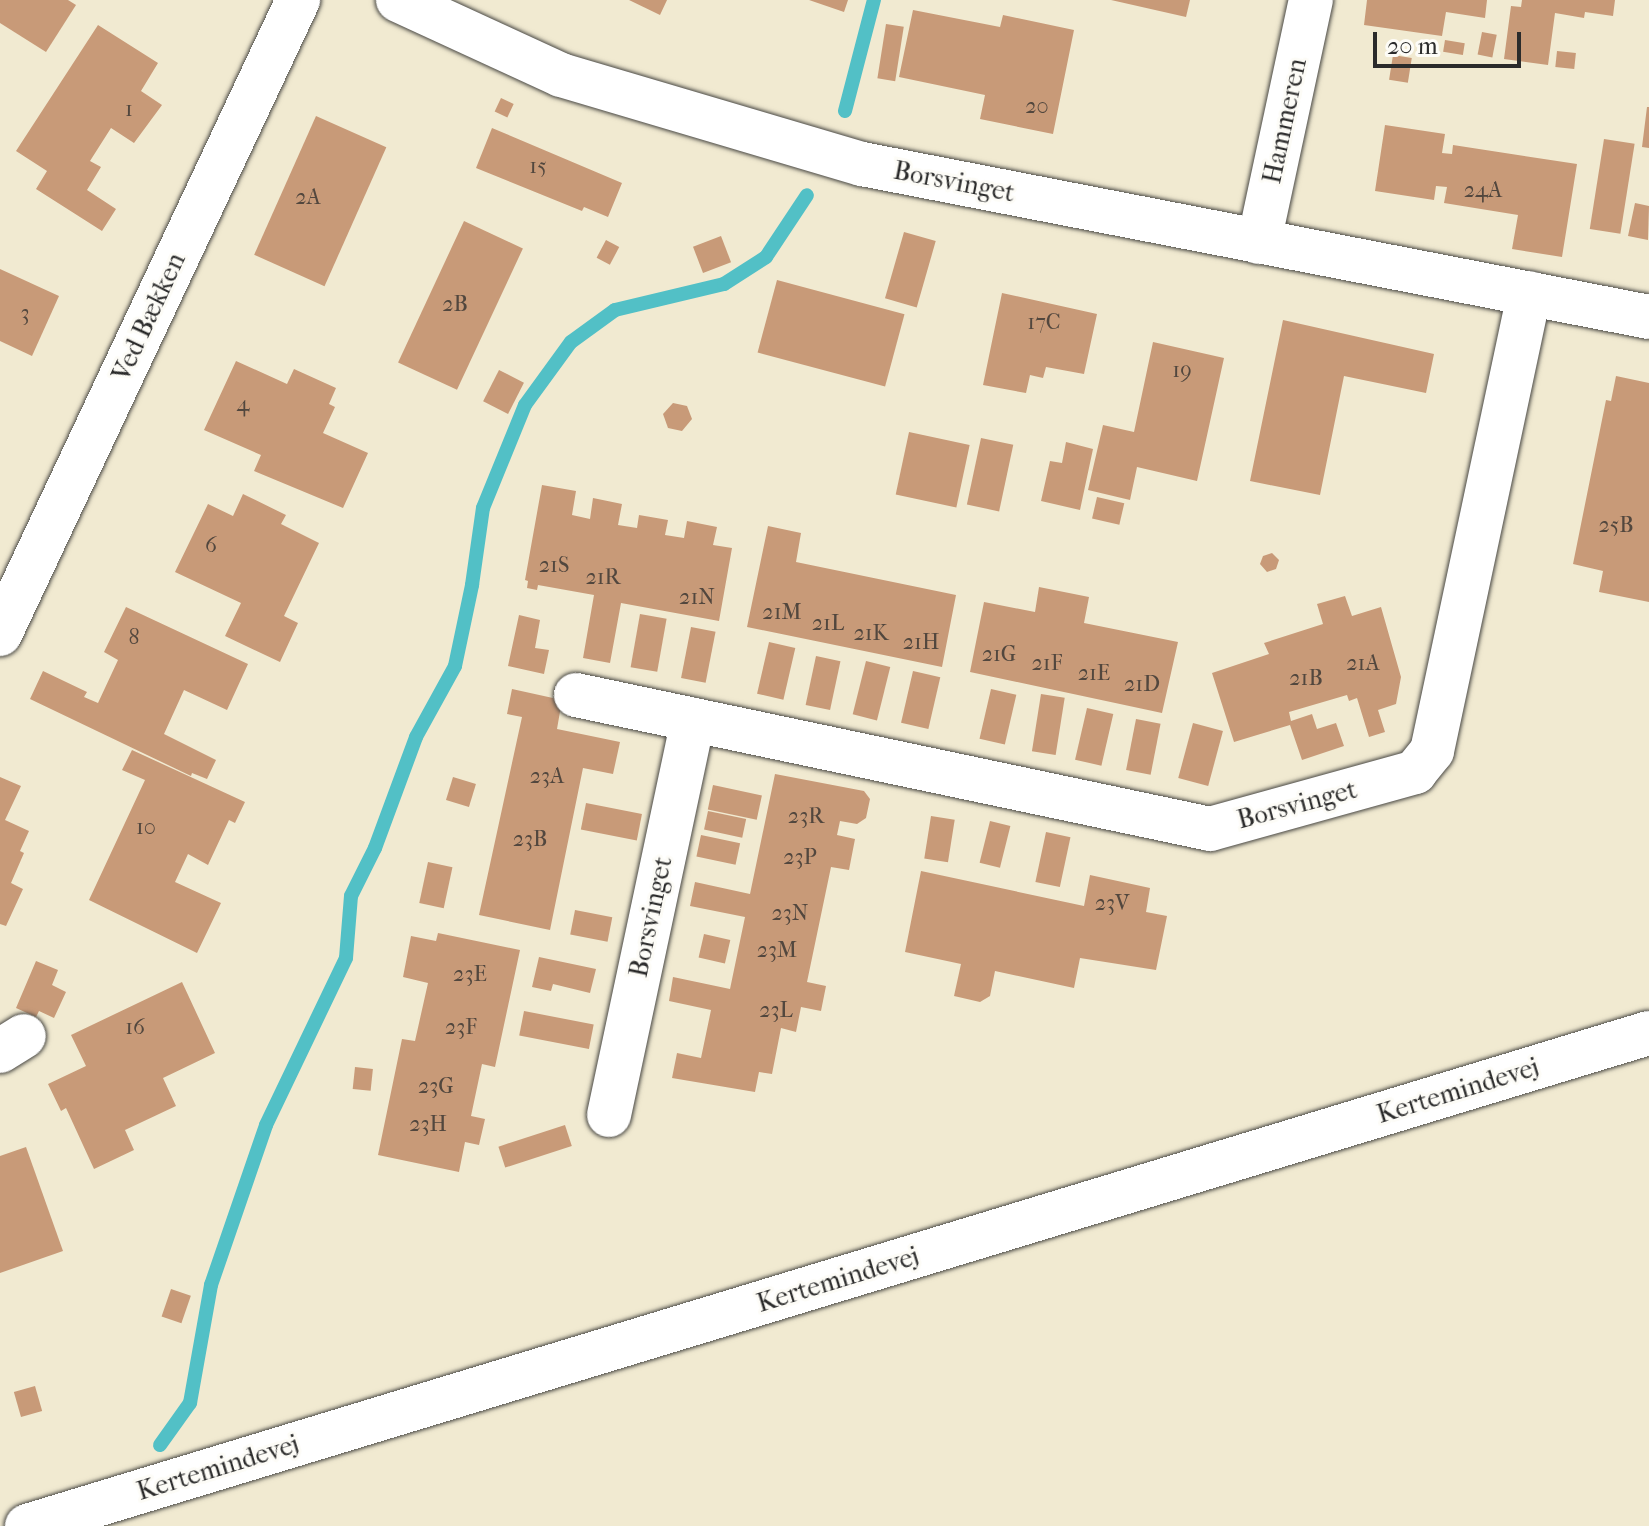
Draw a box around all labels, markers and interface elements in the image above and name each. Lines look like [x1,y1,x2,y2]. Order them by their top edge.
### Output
scale bar [1377,16,1525,66]
text: 20 m [1387,32,1438,60]
street label: Hammeren [1256,55,1314,187]
house number: 20 [1025,94,1049,120]
house number: 1 [125,97,133,123]
house number: 15 [529,154,547,180]
street label: Borsvinget [891,155,1017,209]
house number: 24A [1464,178,1502,204]
house number: 2A [295,185,321,211]
street label: Ved Bækken [106,248,192,386]
house number: 2B [442,292,468,318]
house number: 3 [20,301,30,327]
house number: 17C [1027,310,1061,336]
house number: 19 [1172,358,1192,384]
house number: 4 [237,392,249,418]
house number: 25B [1598,513,1634,539]
house number: 6 [205,533,217,559]
house number: 21S [539,553,569,579]
house number: 21R [585,565,621,591]
house number: 21N [679,585,715,611]
house number: 21M [762,600,802,626]
house number: 21L [812,611,844,637]
house number: 21K [853,621,889,647]
house number: 8 [128,625,140,651]
house number: 21H [903,630,939,656]
house number: 21G [982,642,1016,668]
house number: 21F [1032,651,1062,677]
house number: 21A [1346,651,1380,677]
house number: 21E [1078,661,1110,687]
house number: 21B [1289,666,1323,692]
house number: 21D [1124,672,1160,698]
house number: 23A [530,764,564,790]
street label: Borsvinget [1234,774,1360,836]
house number: 23R [788,804,824,830]
house number: 10 [136,815,156,841]
house number: 23B [513,827,547,853]
house number: 23P [783,845,817,871]
street label: Borsvinget [623,854,679,980]
house number: 23V [1095,891,1129,917]
house number: 23N [771,901,809,927]
house number: 23M [757,938,797,964]
house number: 23E [453,962,487,988]
house number: 23L [759,998,793,1024]
house number: 16 [125,1015,145,1041]
house number: 23F [445,1015,477,1041]
street label: Kertemindevej [1373,1052,1543,1130]
house number: 23G [418,1074,454,1100]
house number: 23H [409,1112,447,1138]
street label: Kertemindevej [753,1241,923,1319]
street label: Kertemindevej [133,1429,303,1507]

